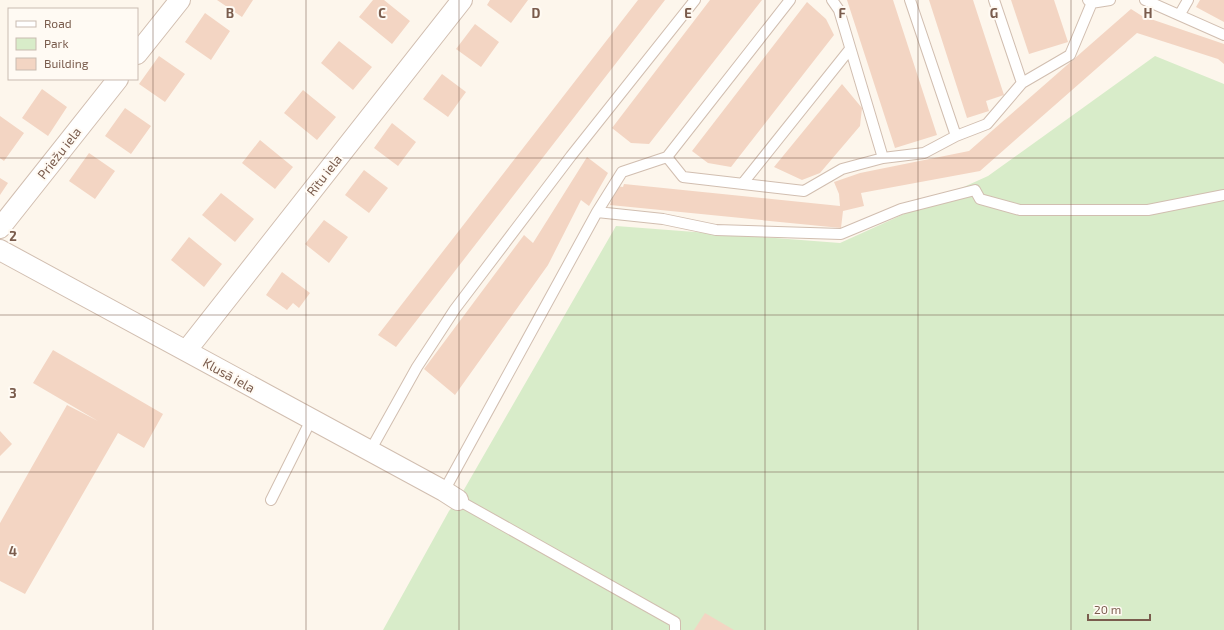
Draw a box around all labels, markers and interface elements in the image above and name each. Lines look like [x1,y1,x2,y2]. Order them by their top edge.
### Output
text: B [226,5,234,21]
text: C [378,5,386,21]
text: D [532,5,541,21]
text: E [684,5,692,21]
text: F [838,5,846,21]
text: G [990,5,998,21]
text: H [1144,5,1153,21]
legend [8,8,138,80]
text: Road [44,16,72,30]
text: Park [44,36,69,50]
text: Building [44,56,89,70]
street label: Priežu iela [34,124,84,182]
street label: Rītu iela [303,151,345,199]
text: 2 [9,228,17,244]
street label: Klusā iela [200,354,258,396]
text: 3 [9,385,17,401]
text: 4 [9,543,17,559]
scale bar [1088,596,1150,622]
text: 20 m [1094,602,1121,616]

